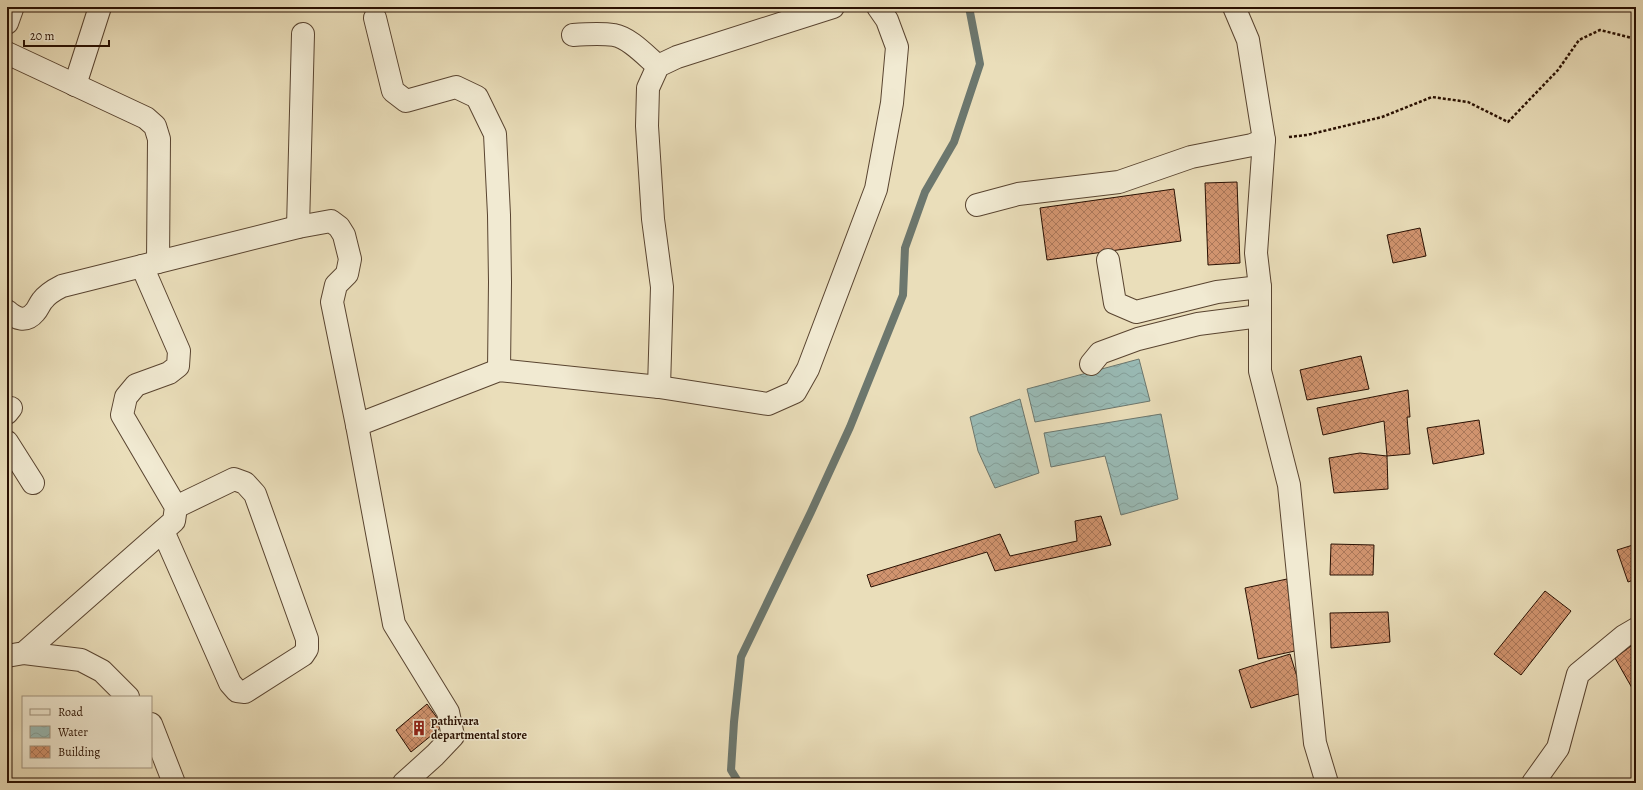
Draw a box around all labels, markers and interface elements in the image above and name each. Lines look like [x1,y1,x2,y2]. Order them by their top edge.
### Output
scale bar [24,22,109,48]
text: 20 m [30,28,54,44]
legend [22,696,152,768]
text: Road [58,704,84,720]
place label: pathivara departmental store [431,713,527,743]
building icon: pathivara departmental store [410,719,428,737]
text: Water [57,724,88,740]
text: Building [58,744,100,760]

